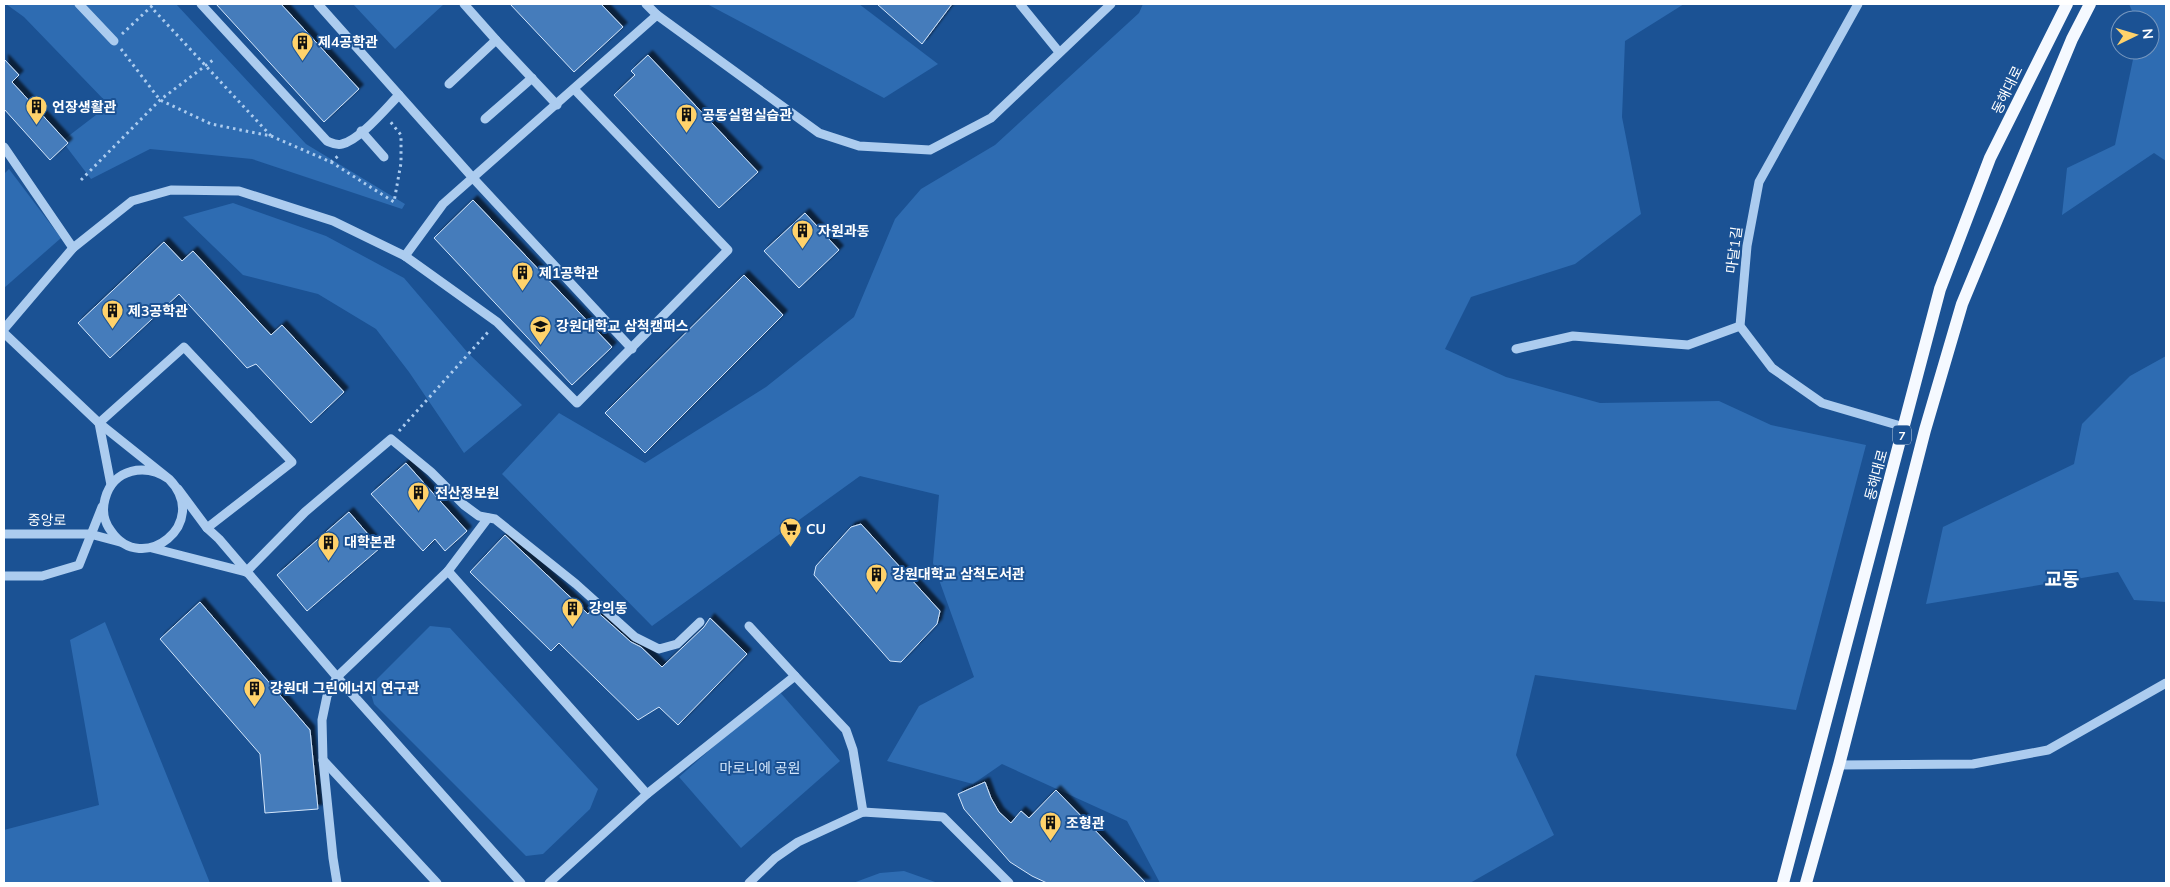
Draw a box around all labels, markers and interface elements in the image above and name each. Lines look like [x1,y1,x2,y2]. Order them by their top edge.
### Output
north arrow [2110,10,2160,60]
text: N [2139,28,2157,40]
building icon: 제4공학관 [290,30,314,61]
place label: 제4공학관 [318,33,378,51]
street label: 동해대로 [1988,63,2026,117]
building icon: 언장생활관 [24,95,48,126]
place label: 언장생활관 [52,98,117,116]
building icon: 공동실험실습관 [674,103,698,134]
place label: 공동실험실습관 [702,106,792,124]
building icon: 자원과동 [790,219,814,250]
place label: 자원과동 [818,222,870,240]
street label: 마달1길 [1722,226,1746,274]
building icon: 제1공학관 [511,261,535,292]
place label: 제1공학관 [539,264,599,282]
building icon: 제3공학관 [100,299,124,330]
place label: 제3공학관 [128,302,188,320]
school or university icon: 강원대학교 삼척캠퍼스 [528,314,552,345]
place label: 강원대학교 삼척캠퍼스 [556,317,689,335]
road number: 7 [1893,426,1911,444]
street label: 동해대로 [1861,448,1891,502]
building icon: 전산정보원 [407,481,431,512]
place label: 전산정보원 [435,484,499,502]
street label: 중앙로 [28,511,67,529]
supermarket icon: CU [778,517,802,548]
place label: CU [806,520,826,538]
building icon: 대학본관 [316,530,340,561]
place label: 대학본관 [344,533,396,551]
building icon: 강원대학교 삼척도서관 [864,562,888,593]
place label: 강원대학교 삼척도서관 [892,565,1025,583]
district label: 교동 [2045,567,2079,591]
building icon: 강의동 [561,596,585,627]
place label: 강의동 [589,599,628,617]
building icon: 강원대 그린에너지 연구관 [242,676,266,707]
place label: 강원대 그린에너지 연구관 [270,679,419,697]
park label: 마로니에 공원 [720,759,800,777]
building icon: 조형관 [1038,811,1062,842]
place label: 조형관 [1066,814,1105,832]

